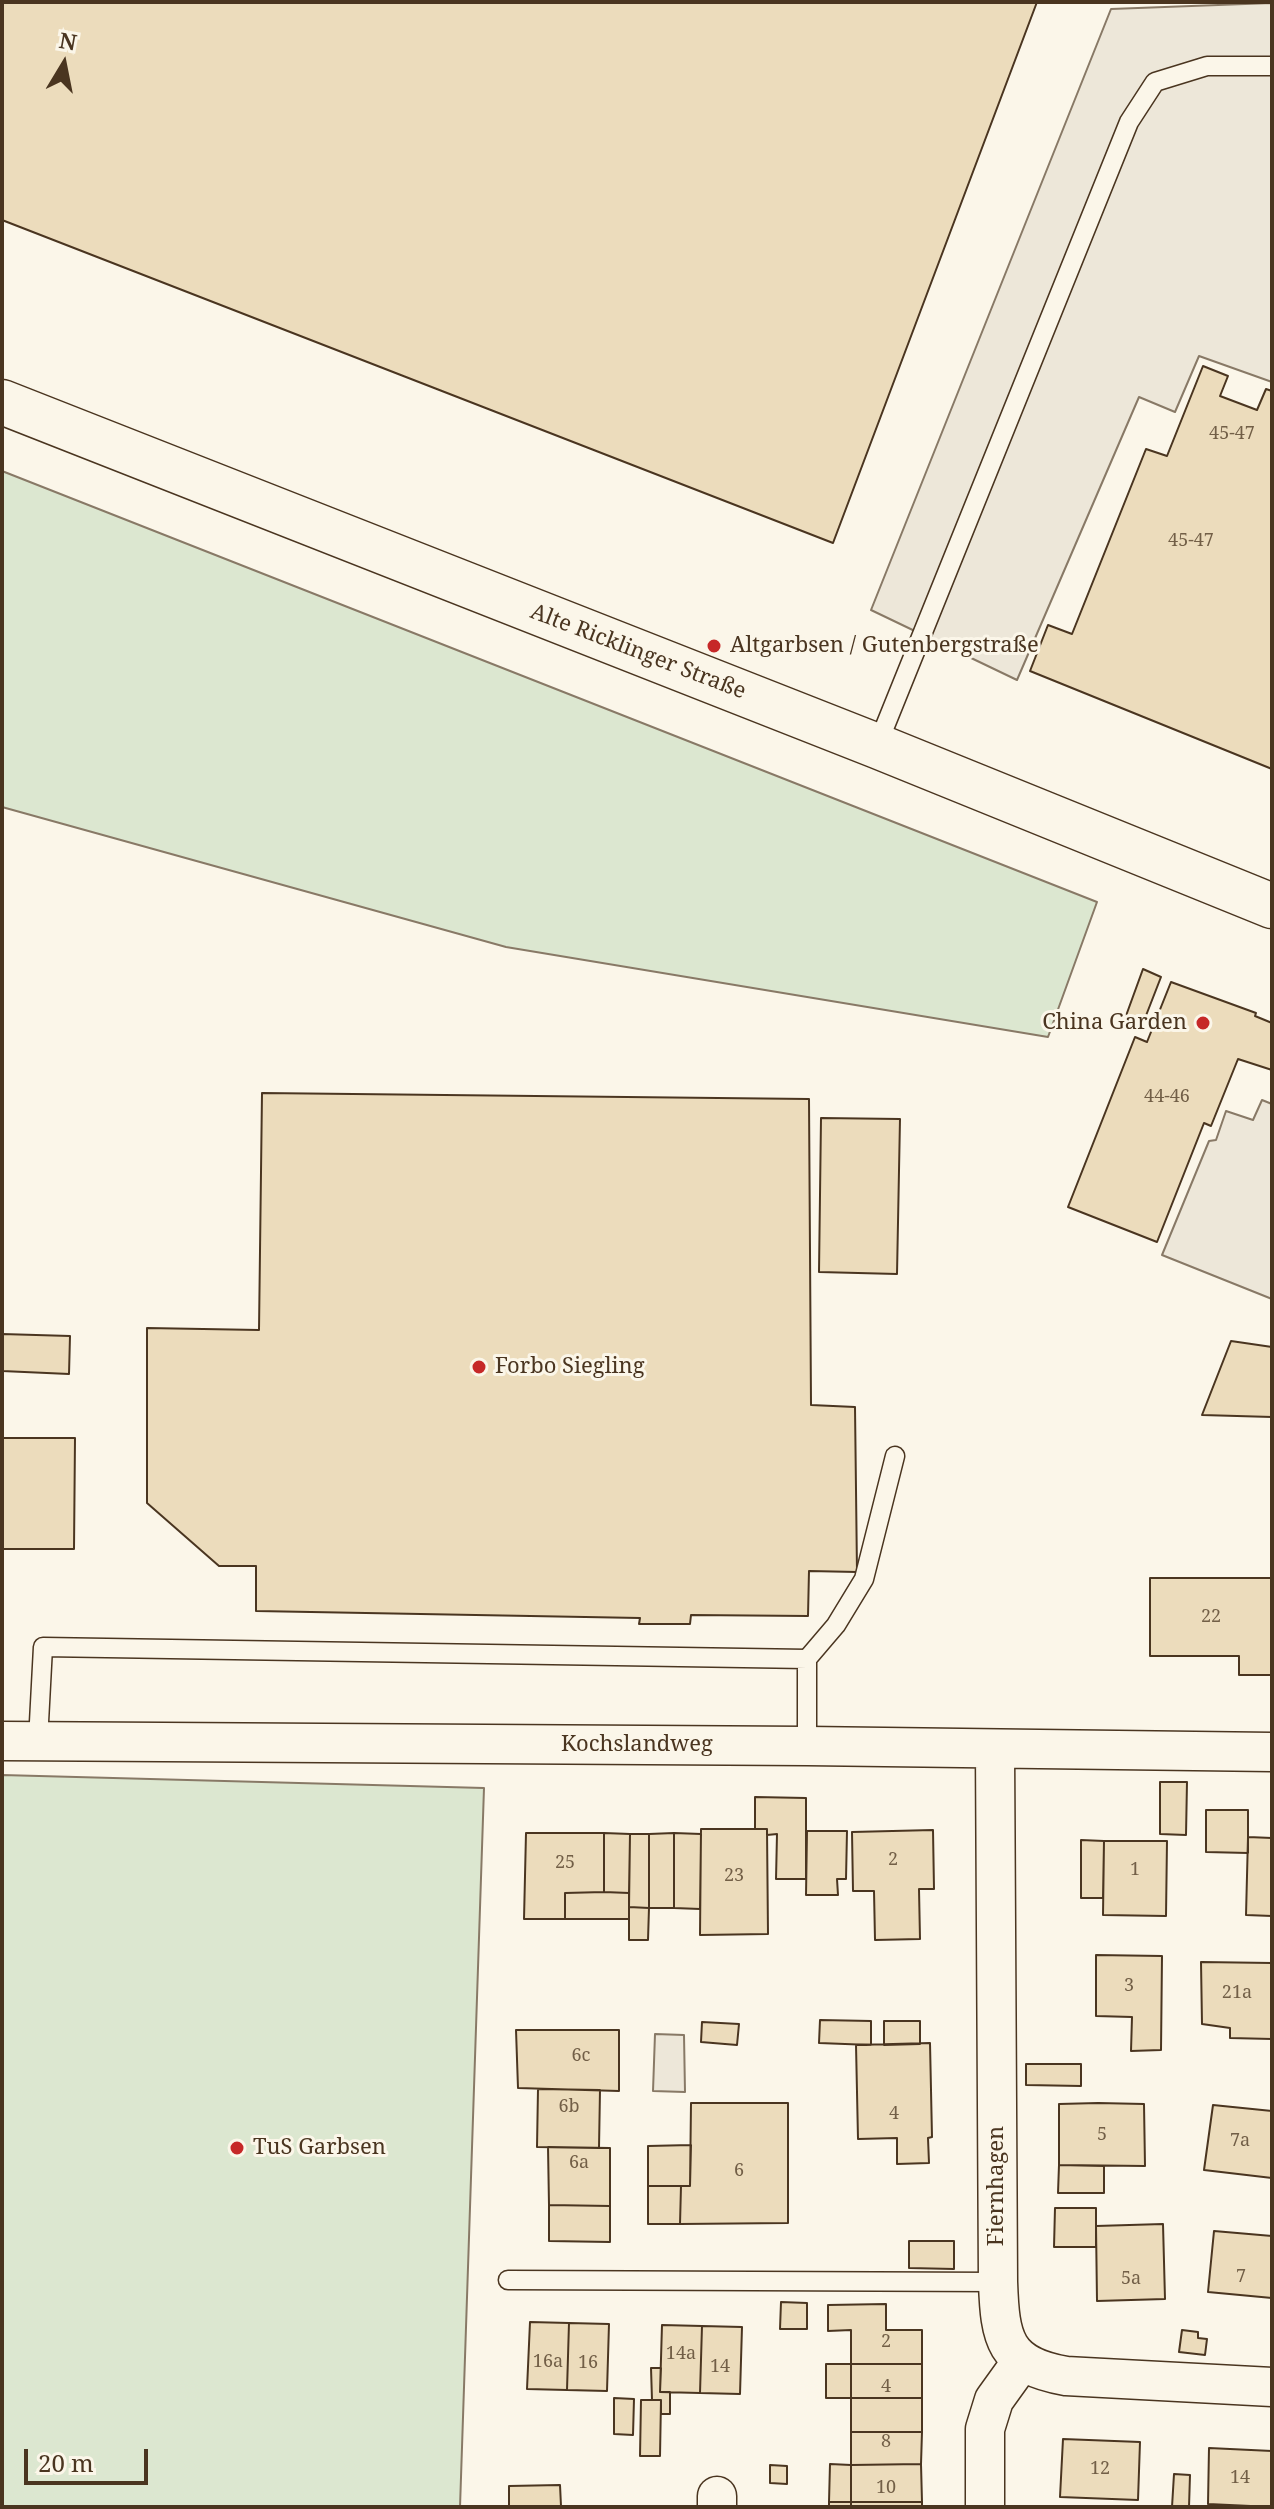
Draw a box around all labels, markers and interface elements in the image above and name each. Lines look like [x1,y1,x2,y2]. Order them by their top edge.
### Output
north arrow [24,24,104,104]
text: N [57,24,79,57]
house number: 45-47 [1209,423,1255,445]
house number: 45-47 [1168,530,1214,552]
street label: Alte Ricklinger Straße [527,599,749,705]
place label: Altgarbsen / Gutenbergstraße [730,633,1039,659]
marker: Altgarbsen / Gutenbergstraße [705,637,723,655]
place label: China Garden [1042,1010,1187,1036]
marker: China Garden [1194,1014,1212,1032]
house number: 44-46 [1144,1086,1190,1108]
place label: Forbo Siegling [495,1354,645,1380]
marker: Forbo Siegling [470,1358,488,1376]
house number: 22 [1201,1606,1221,1628]
street label: Kochslandweg [561,1732,713,1758]
house number: 2 [888,1849,898,1871]
house number: 25 [555,1852,575,1874]
house number: 1 [1130,1859,1140,1881]
house number: 23 [724,1865,744,1887]
house number: 3 [1124,1975,1134,1997]
house number: 21a [1222,1982,1252,2004]
house number: 6c [572,2045,590,2067]
house number: 6b [558,2096,580,2118]
house number: 4 [889,2103,899,2125]
house number: 5 [1097,2124,1107,2146]
street label: Fiernhagen [984,2126,1010,2246]
house number: 7a [1230,2130,1250,2152]
place label: TuS Garbsen [253,2135,386,2161]
marker: TuS Garbsen [228,2139,246,2157]
house number: 6a [569,2152,589,2174]
house number: 6 [734,2160,744,2182]
house number: 7 [1236,2266,1246,2288]
house number: 5a [1121,2268,1141,2290]
house number: 2 [881,2331,891,2353]
house number: 14a [666,2343,696,2365]
house number: 16a [533,2351,563,2373]
house number: 16 [578,2352,598,2374]
house number: 14 [710,2356,730,2378]
house number: 4 [881,2376,891,2398]
house number: 8 [881,2431,891,2453]
scale bar [28,2433,152,2483]
text: 20 m [38,2446,94,2479]
house number: 12 [1090,2458,1110,2480]
house number: 14 [1230,2467,1250,2489]
house number: 10 [876,2477,896,2499]

